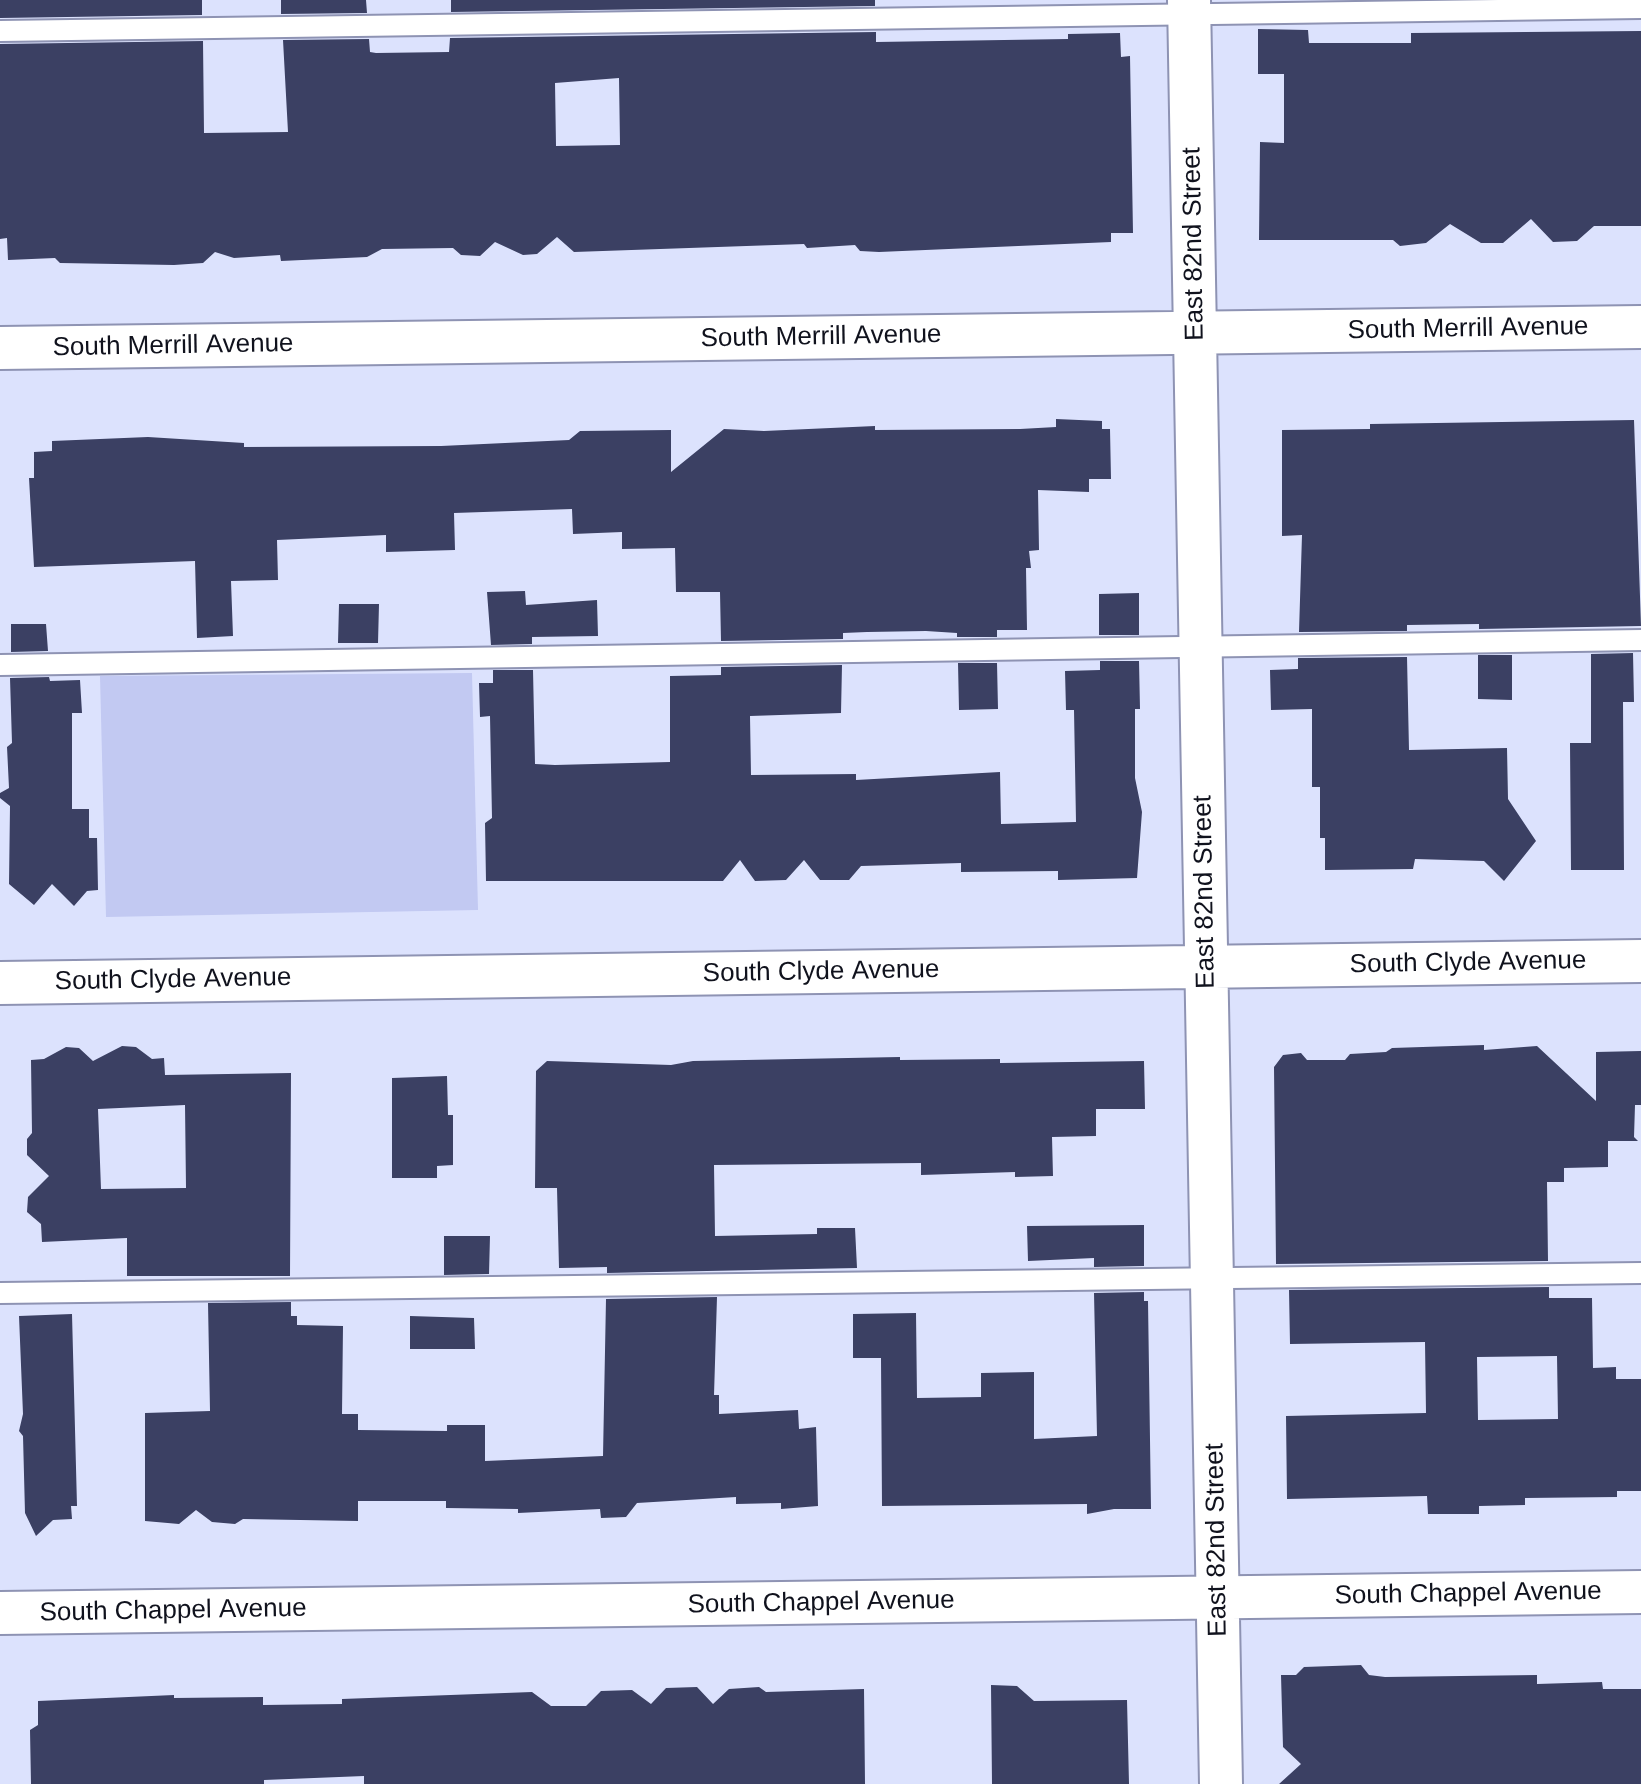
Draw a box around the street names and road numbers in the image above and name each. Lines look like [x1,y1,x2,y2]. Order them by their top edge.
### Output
street label: East 82nd Street [1177,147,1211,341]
street label: South Merrill Avenue [1347,311,1589,347]
street label: South Merrill Avenue [700,319,942,355]
street label: South Merrill Avenue [52,328,294,364]
street label: East 82nd Street [1188,795,1222,989]
street label: South Clyde Avenue [1349,945,1587,981]
street label: South Clyde Avenue [702,954,940,990]
street label: South Clyde Avenue [54,962,292,998]
street label: East 82nd Street [1200,1443,1234,1637]
street label: South Chappel Avenue [1334,1576,1602,1612]
street label: South Chappel Avenue [687,1585,955,1621]
street label: South Chappel Avenue [39,1593,307,1629]

